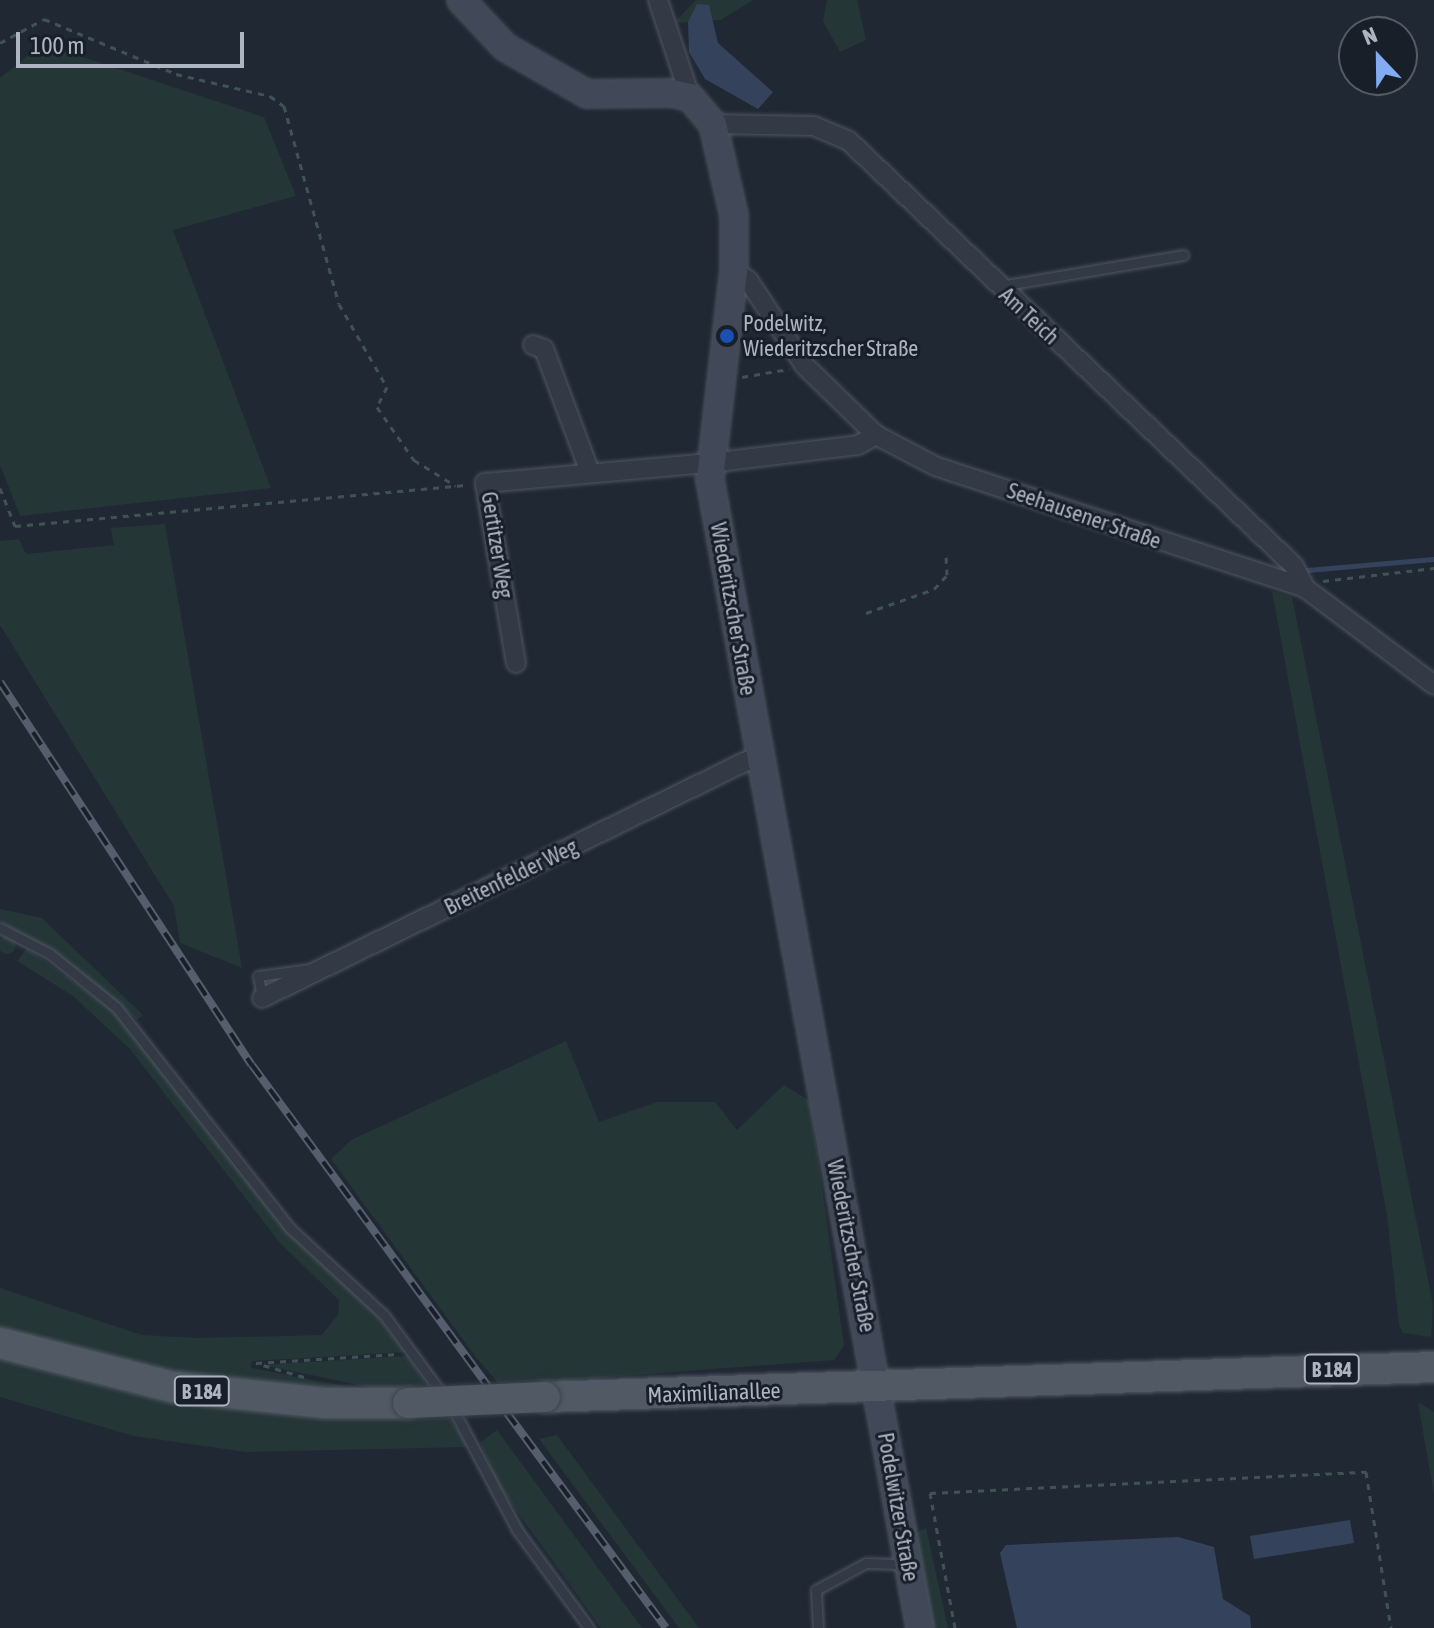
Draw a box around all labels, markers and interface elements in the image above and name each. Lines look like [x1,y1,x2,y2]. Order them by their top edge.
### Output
scale bar [20,16,248,66]
north arrow [1338,16,1418,96]
text: N [1359,21,1381,50]
text: 100 m [30,32,84,59]
street label: Am Teich [994,282,1064,350]
place label: Podelwitz, Wiederitzscher Straße [743,310,918,362]
marker: Podelwitz, Wiederitzscher Straße [718,327,736,345]
street label: Seehausener Straße [1004,477,1164,555]
street label: Gertitzer Weg [476,490,518,600]
street label: Wiederitzscher Straße [705,520,761,698]
street label: Breitenfelder Weg [440,833,582,921]
street label: Wiederitzscher Straße [821,1157,881,1335]
road number: B 184 [1302,1353,1362,1385]
road number: B 184 [172,1375,232,1407]
street label: Maximilianallee [647,1377,781,1409]
street label: Podelwitzer Straße [872,1430,924,1584]

